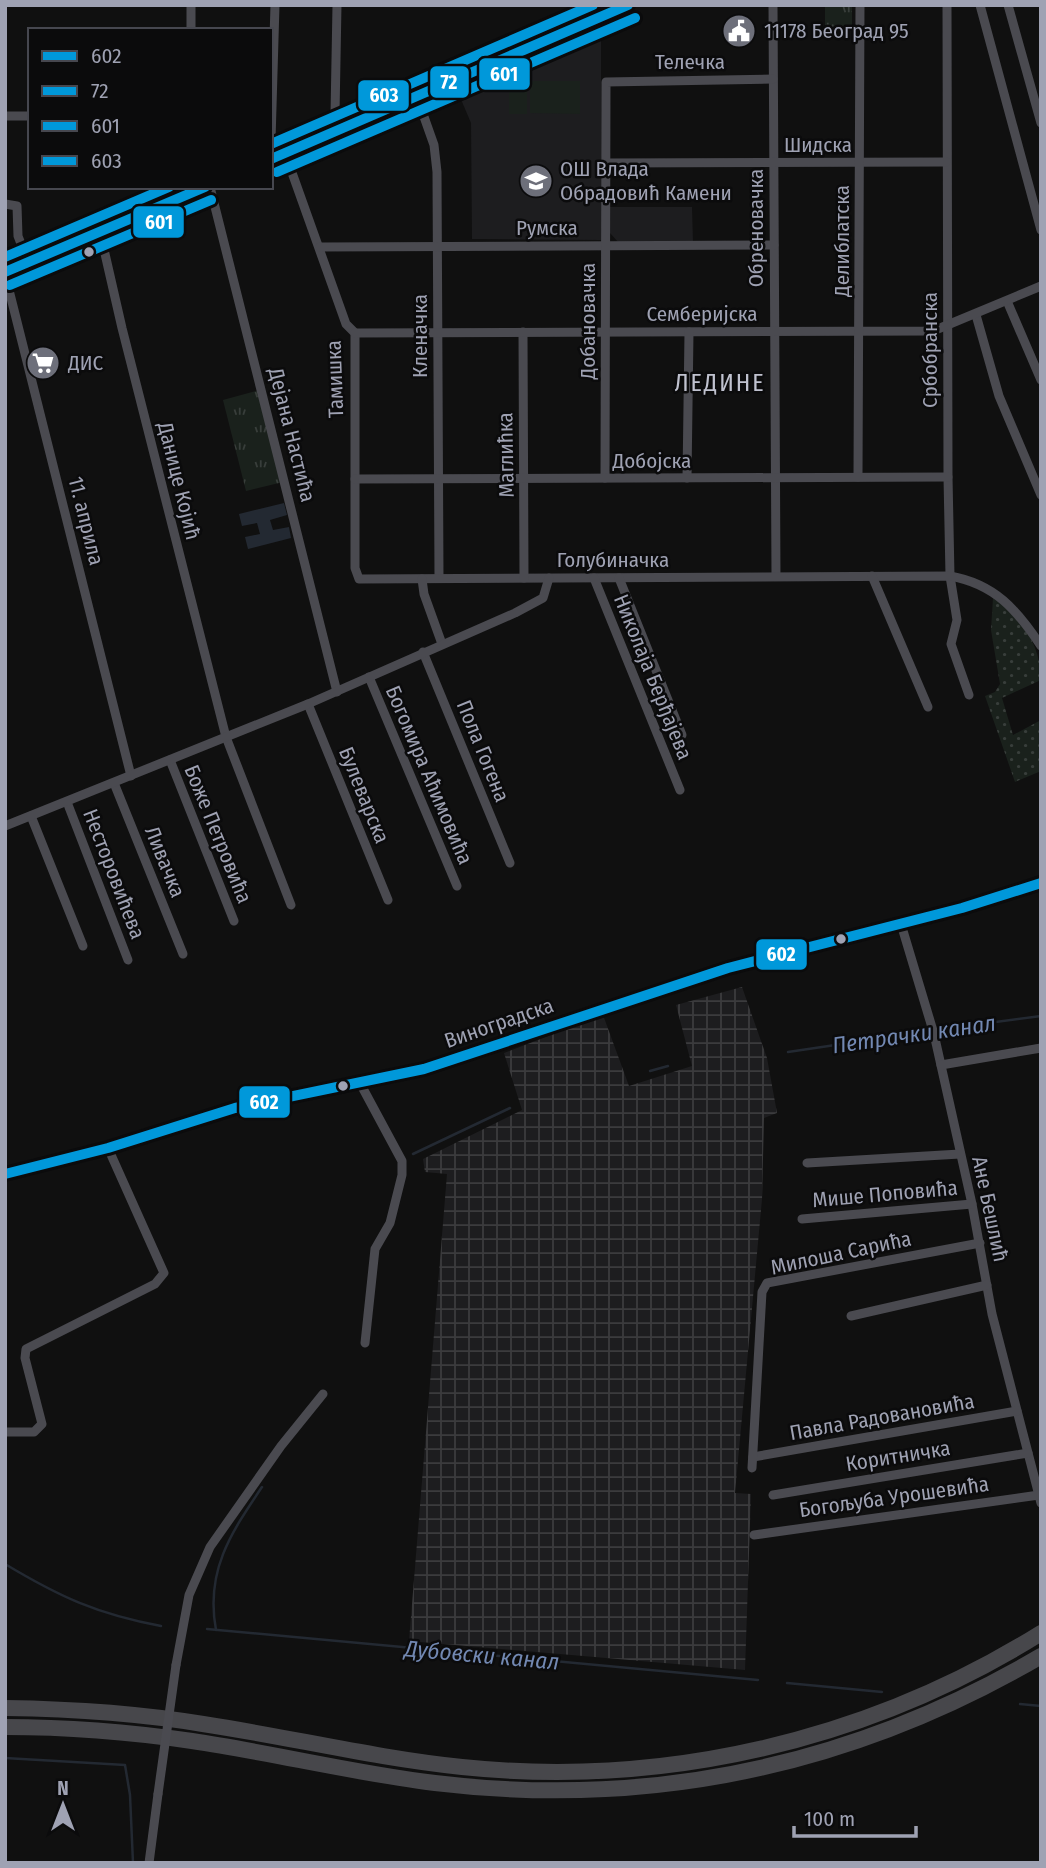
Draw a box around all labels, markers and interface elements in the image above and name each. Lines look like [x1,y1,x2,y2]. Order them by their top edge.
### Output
public building icon: 11178 Београд 95 [720,12,758,50]
place label: 11178 Београд 95 [764,18,909,44]
legend [28,28,273,189]
text: 602 [91,43,121,69]
street label: Телечка [655,49,725,75]
line badge: 601 [478,57,531,91]
text: 601 [490,63,518,86]
line badge: 72 [429,65,470,99]
text: 72 [441,71,458,94]
text: 72 [91,78,109,104]
line badge: 603 [357,79,410,112]
text: 603 [369,84,399,107]
text: 601 [91,113,120,139]
street label: Шидска [784,132,852,158]
text: 603 [91,148,122,174]
place label: ОШ Влада Обрадовић Камени [560,156,732,206]
school or university icon: ОШ Влада Обрадовић Камени [517,162,555,200]
street label: Обреновачка [743,169,769,287]
street label: Делиблатска [829,185,855,298]
line badge: 601 [132,205,185,239]
text: 601 [145,211,173,234]
street label: Румска [516,215,578,241]
unlabelled marker [82,245,96,259]
street label: Добановачка [575,263,601,380]
street label: Србобранска [917,292,943,408]
street label: Кленачка [407,294,433,378]
street label: Семберијска [646,301,758,327]
street label: Тамишка [321,340,349,418]
supermarket icon: ДИС [24,344,62,382]
place label: ДИС [67,350,103,376]
street label: Дејана Настића [263,364,321,505]
district label: ЛЕДИНЕ [674,369,766,397]
street label: Маглићка [492,412,520,498]
street label: Данице Којић [152,418,206,543]
street label: Добојска [612,448,691,474]
street label: 11. априла [62,474,110,568]
street label: Голубиначка [557,547,669,573]
street label: Николаја Берђајева [608,591,698,763]
street label: Богомира Аћимовића [380,682,478,868]
street label: Пола Гогена [451,696,515,806]
street label: Булеварска [333,743,395,847]
street label: Боже Петровића [178,761,258,907]
street label: Несторовићева [77,805,151,943]
street label: Ливачка [139,823,191,901]
unlabelled marker [834,932,848,946]
line badge: 602 [755,938,808,971]
text: 602 [767,943,796,966]
street label: Виноградска [441,992,557,1054]
water label: Петрачки канал [830,1009,998,1059]
unlabelled marker [336,1079,350,1093]
line badge: 602 [238,1085,291,1119]
text: 602 [250,1091,279,1114]
street label: Ане Бешлић [966,1154,1014,1264]
street label: Мише Поповића [811,1175,959,1213]
street label: Милоша Сарића [768,1225,914,1281]
street label: Павла Радовановића [788,1388,976,1446]
street label: Коритничка [844,1435,952,1477]
street label: Богољуба Урошевића [797,1471,991,1523]
water label: Дубовски канал [402,1634,560,1676]
north arrow [28,1770,98,1840]
text: N [57,1777,69,1800]
scale bar [794,1794,916,1838]
text: 100 m [804,1806,855,1832]

